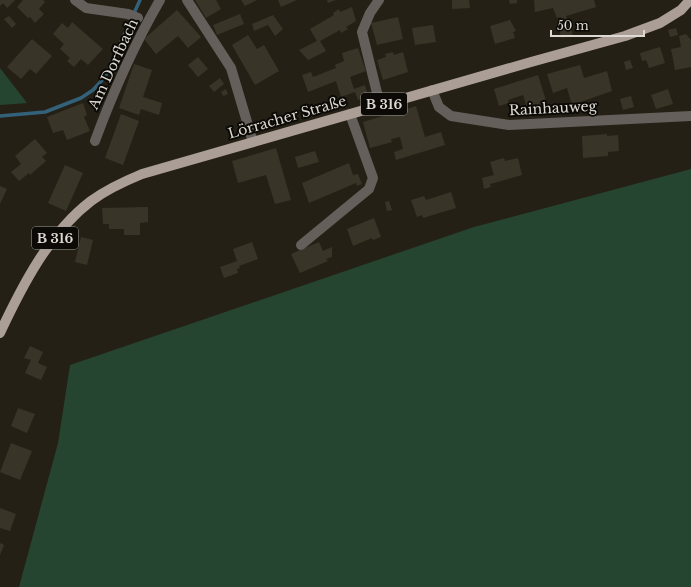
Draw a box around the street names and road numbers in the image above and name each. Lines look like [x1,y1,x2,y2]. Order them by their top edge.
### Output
street label: Am Dorfbach [84,16,142,113]
street label: Lörracher Straße [226,92,348,142]
road number: B 316 [361,93,407,115]
street label: Rainhauweg [509,97,598,119]
road number: B 316 [32,227,78,249]

